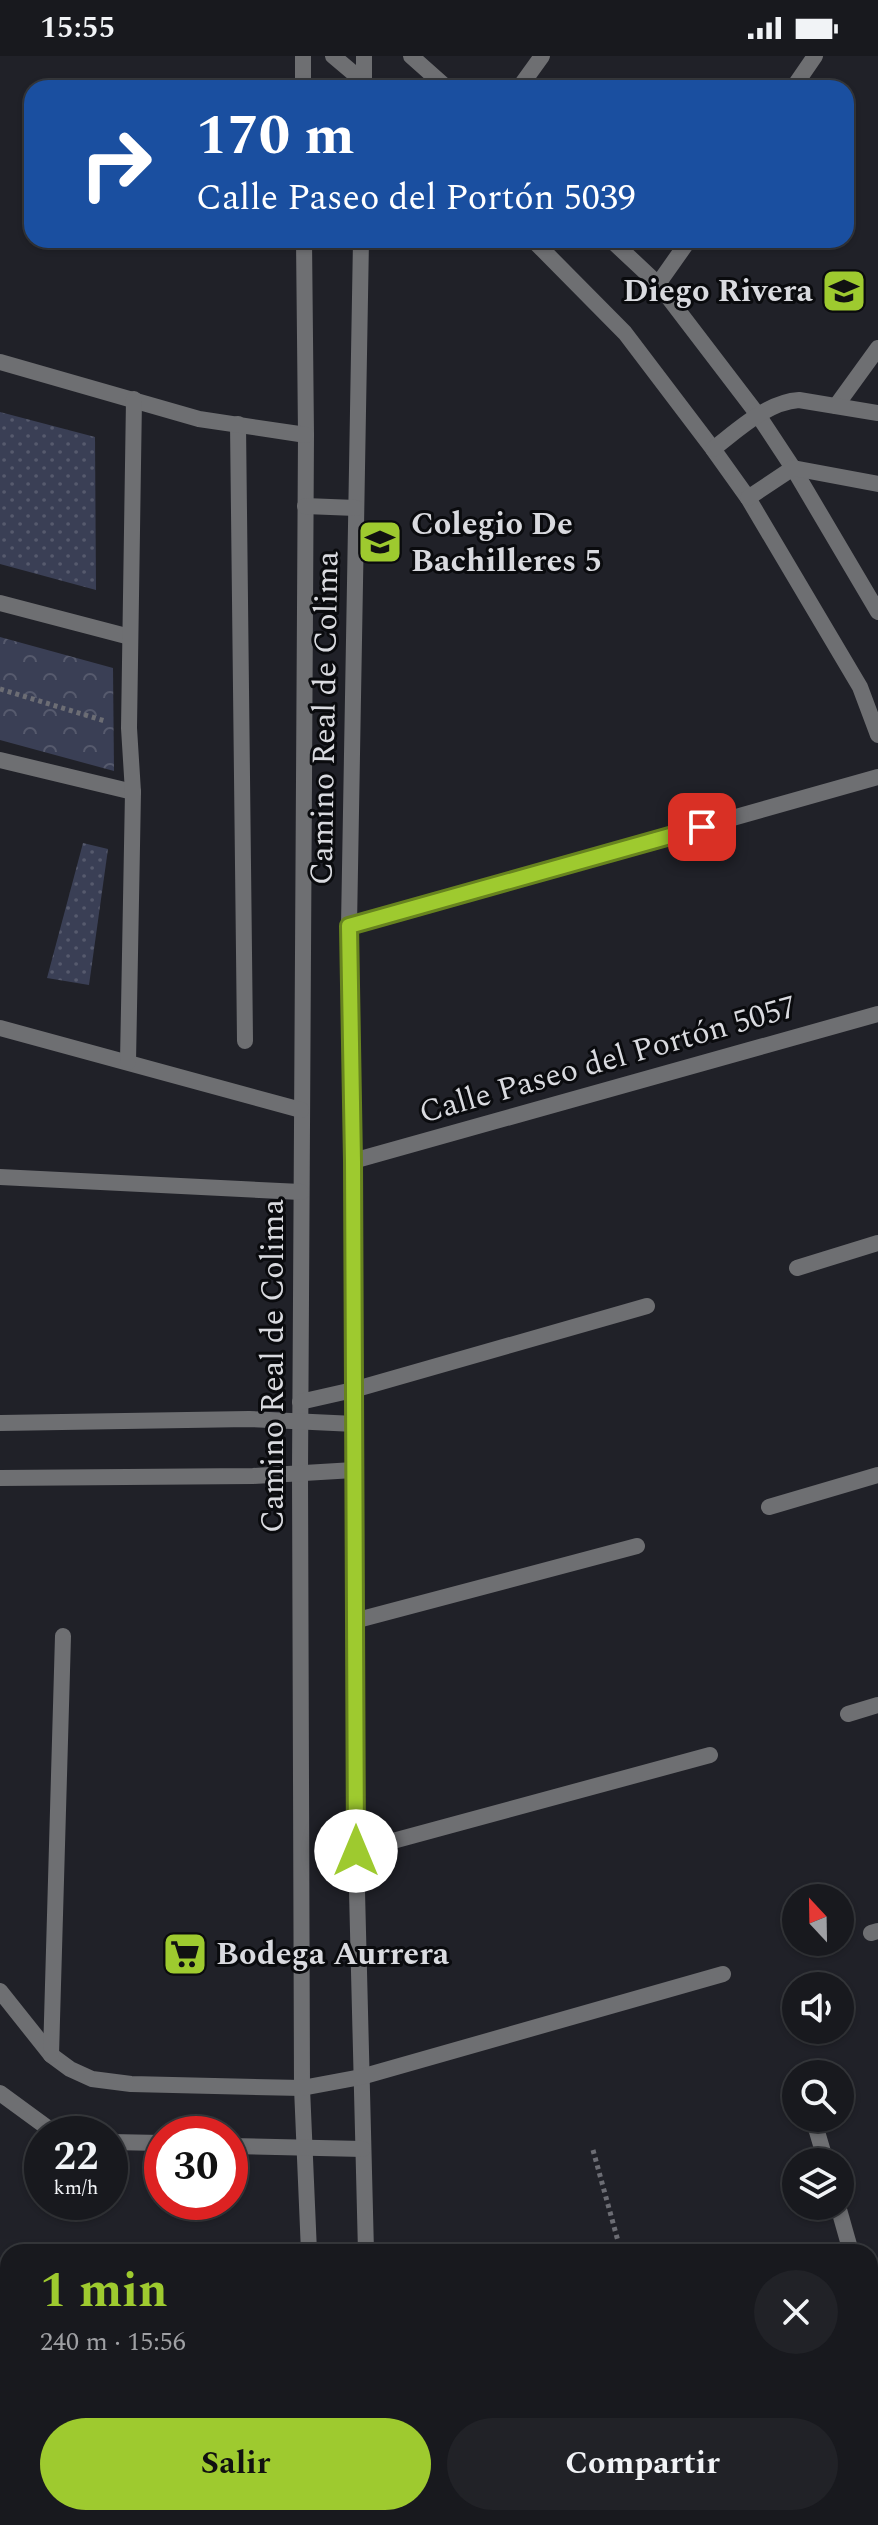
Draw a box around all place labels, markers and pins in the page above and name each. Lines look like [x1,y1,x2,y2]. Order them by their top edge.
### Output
place label: Diego Rivera [623,267,814,316]
school or university icon: Diego Rivera [820,267,868,315]
place label: Colegio De Bachilleres 5 [411,500,602,586]
school or university icon: Colegio De Bachilleres 5 [356,518,404,566]
pin [668,793,736,861]
supermarket icon: Bodega Aurrera [161,1930,209,1978]
place label: Bodega Aurrera [216,1930,450,1979]

